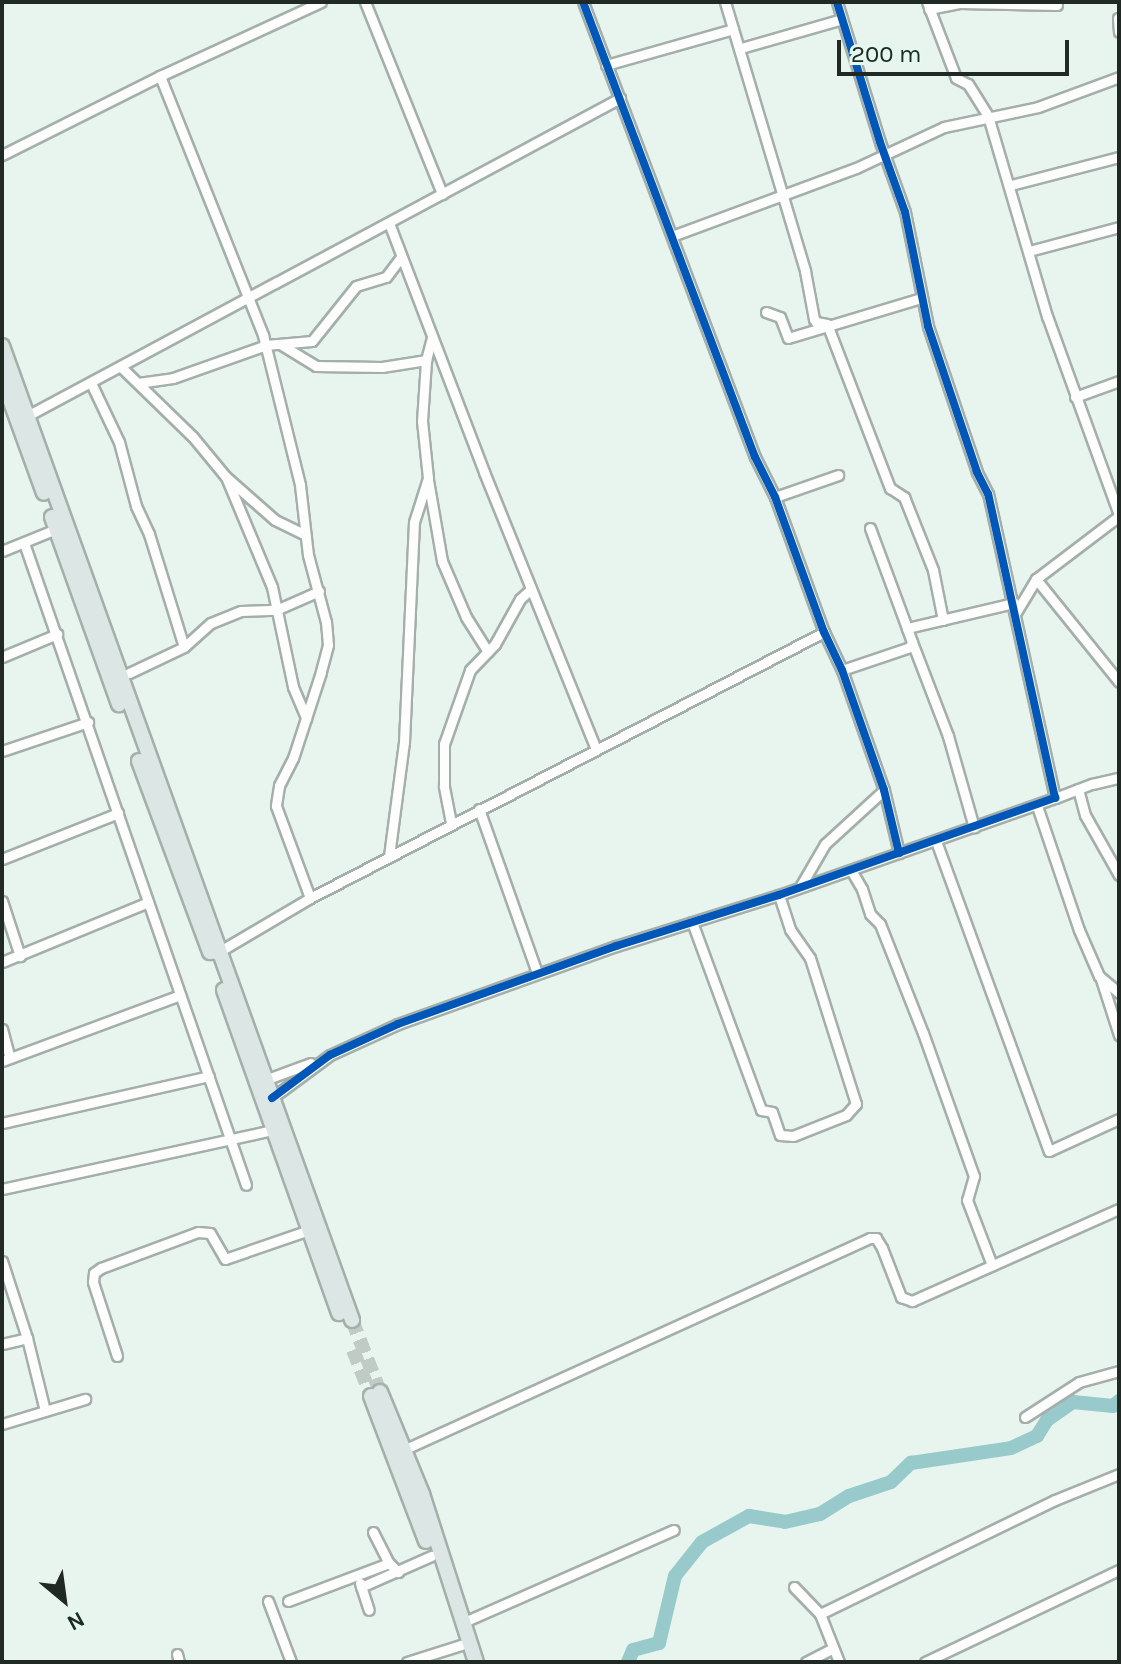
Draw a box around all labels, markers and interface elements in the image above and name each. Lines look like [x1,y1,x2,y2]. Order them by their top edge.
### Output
scale bar [841,24,1073,74]
text: 200 m [851,40,922,68]
north arrow [24,1560,104,1640]
text: N [62,1606,89,1636]

